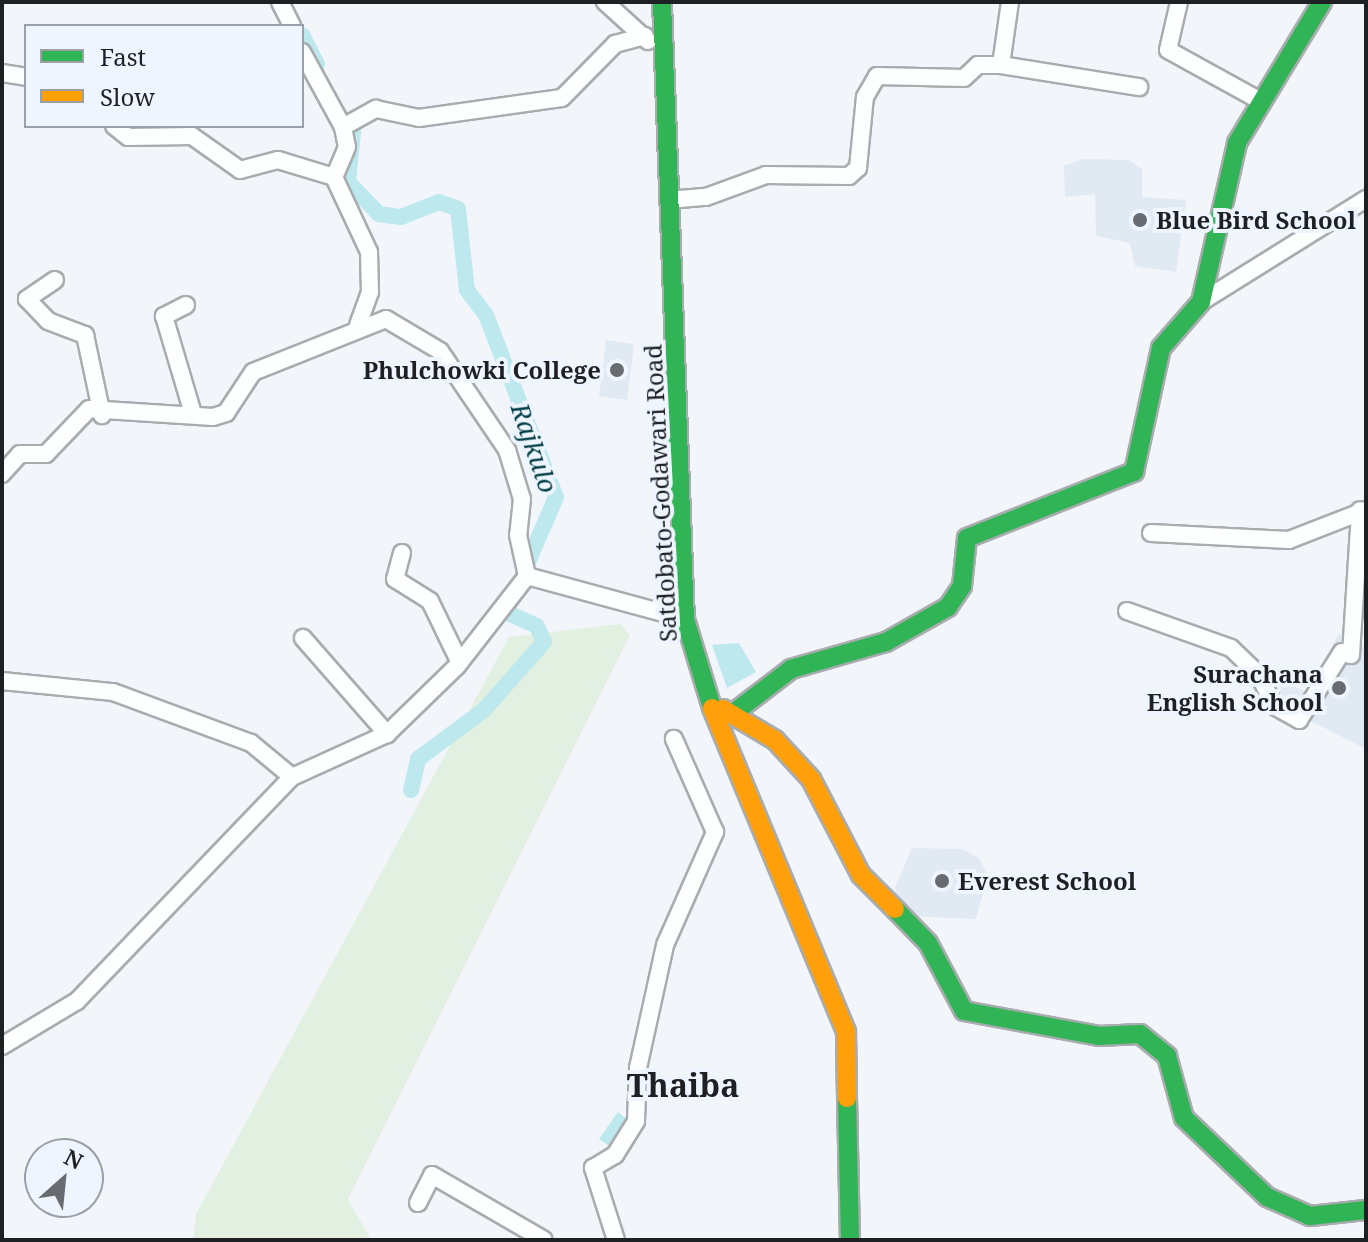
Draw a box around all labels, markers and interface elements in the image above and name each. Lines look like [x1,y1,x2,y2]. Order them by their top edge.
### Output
legend [24,24,304,128]
text: Fast [100,40,146,73]
text: Slow [100,80,155,113]
place label: Blue Bird School [1156,206,1356,234]
marker: Blue Bird School [1131,211,1149,229]
street label: Satdobato-Godawari Road [638,343,682,643]
place label: Phulchowki College [363,356,601,384]
marker: Phulchowki College [608,361,626,379]
water label: Rajkulo [504,399,564,497]
place label: Surachana English School [1147,660,1323,716]
marker: Surachana English School [1330,679,1348,697]
place label: Everest School [958,867,1136,895]
marker: Everest School [933,872,951,890]
district label: Thaiba [627,1066,739,1104]
north arrow [24,1138,104,1218]
text: N [59,1141,89,1176]

